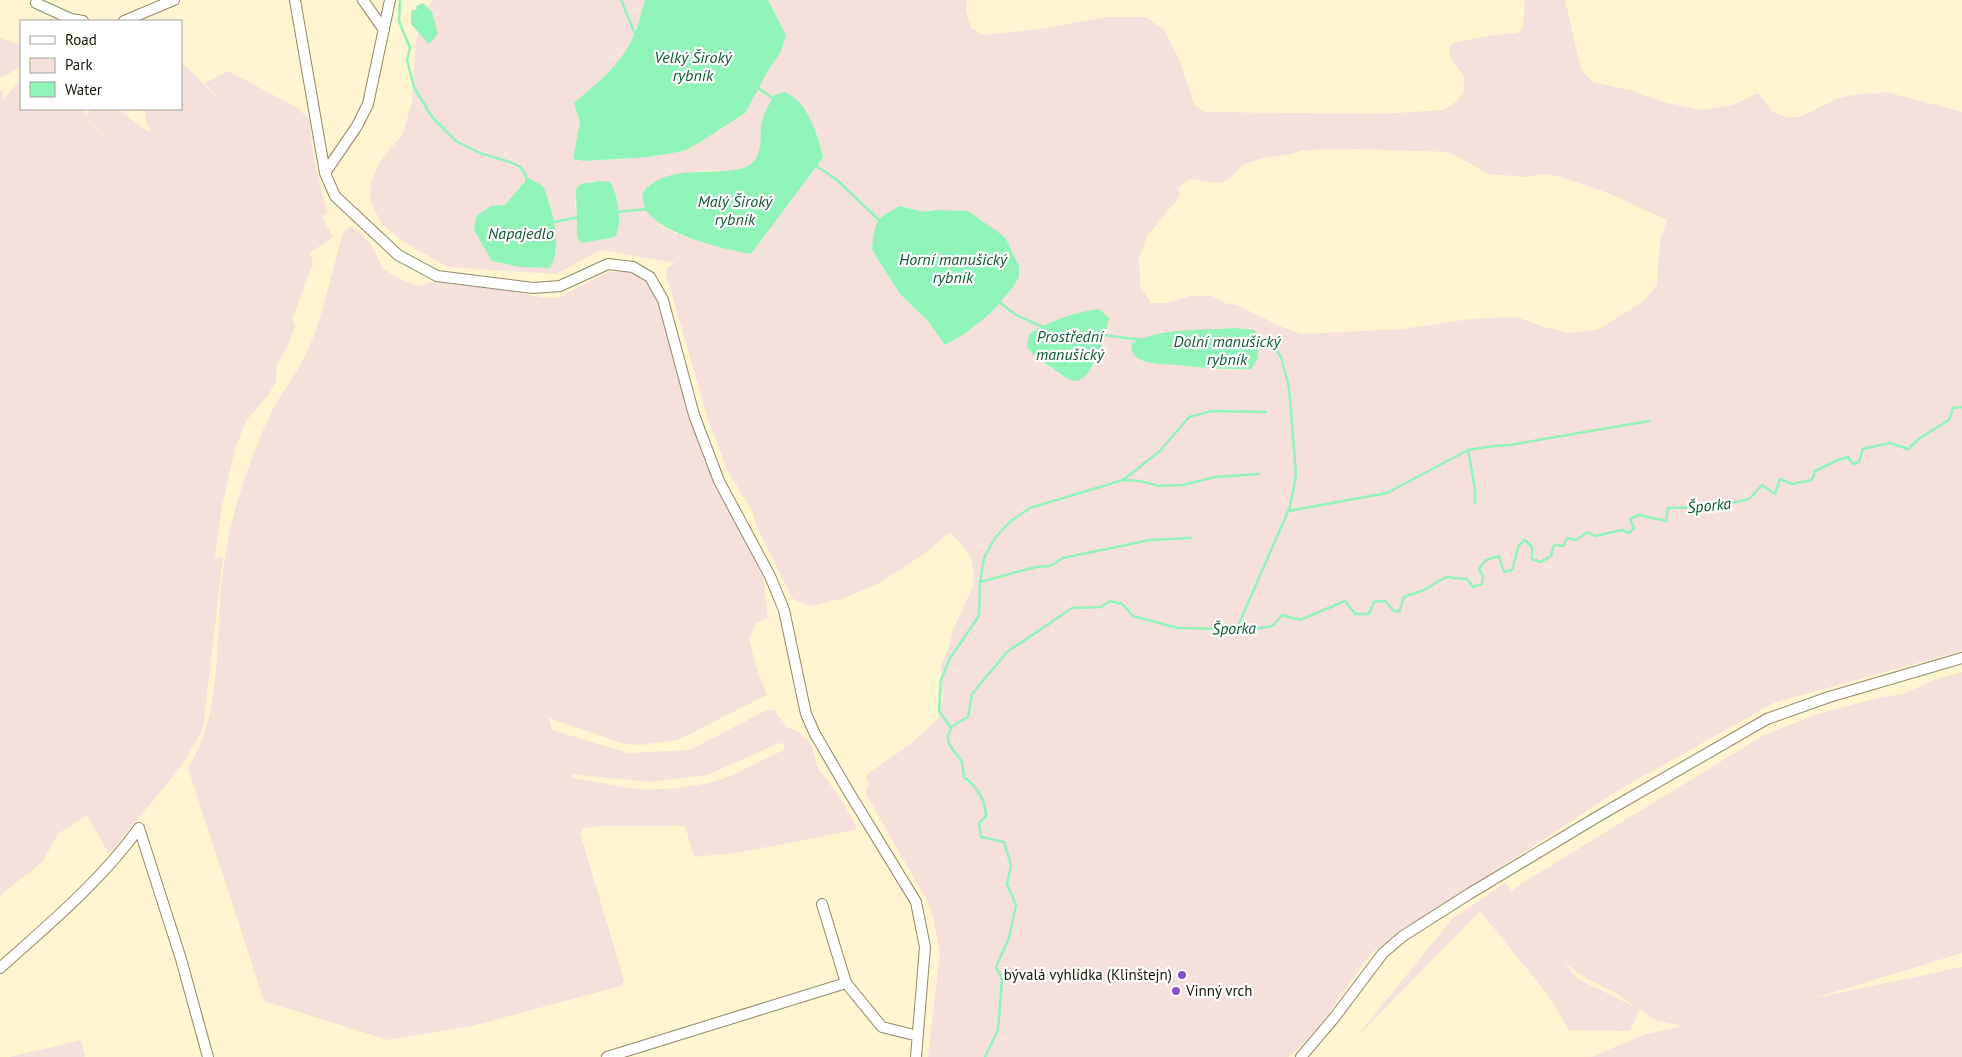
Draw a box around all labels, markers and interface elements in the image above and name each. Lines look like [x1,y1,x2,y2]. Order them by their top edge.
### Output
legend [20,20,182,110]
text: Road [65,30,97,49]
water label: Velký Široký rybník [654,47,733,85]
text: Park [65,55,93,74]
text: Water [65,80,102,99]
water label: Malý Široký rybník [698,191,773,229]
water label: Napajedlo [488,223,554,243]
water label: Horní manušický rybník [899,249,1008,287]
water label: Prostřední manušický [1036,326,1105,364]
water label: Dolní manušický rybník [1174,331,1281,369]
water label: Šporka [1686,493,1732,517]
water label: Šporka [1212,618,1256,638]
place label: bývalá vyhlídka (Klinštejn) [1004,965,1172,984]
marker: bývalá vyhlídka (Klinštejn) [1176,969,1188,981]
place label: Vinný vrch [1185,981,1253,1000]
marker: Vinný vrch [1170,985,1182,997]

